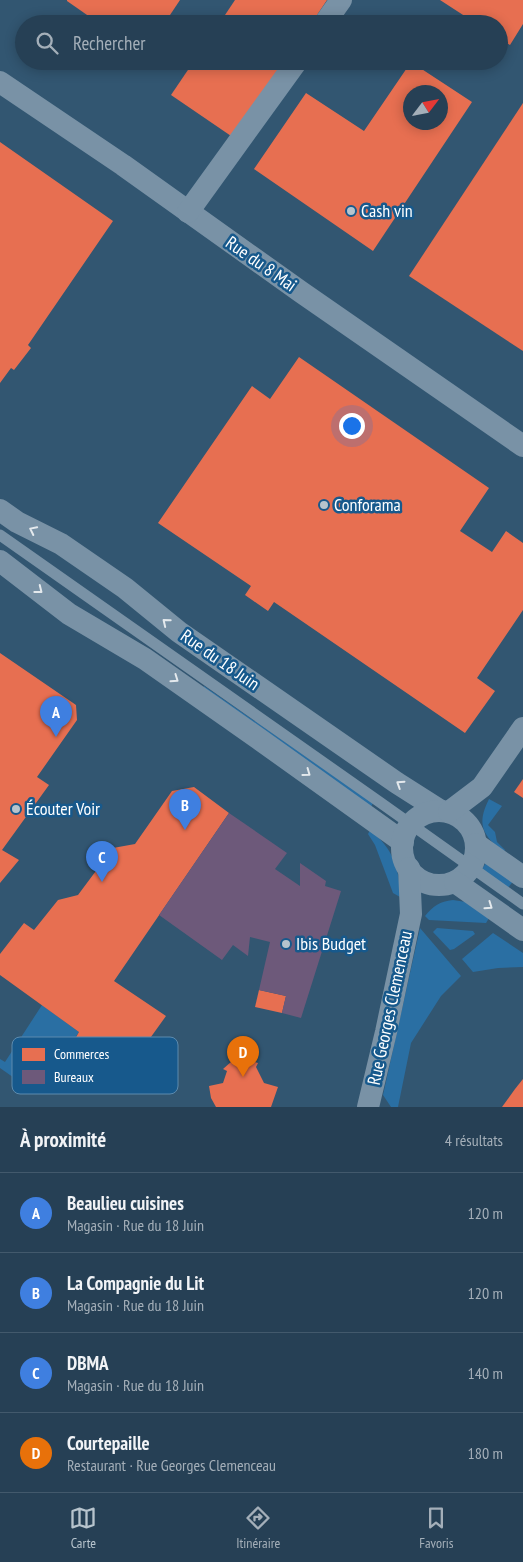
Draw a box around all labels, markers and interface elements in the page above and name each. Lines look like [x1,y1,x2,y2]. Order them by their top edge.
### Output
search box [15,15,508,70]
icon: search [33,29,61,57]
text: Rechercher [73,31,145,55]
north arrow [403,85,448,130]
place label: Cash vin [361,199,413,222]
marker: Cash vin [345,205,357,217]
street label: Rue du 8 Mai [221,231,301,296]
your location [339,413,365,439]
place label: Conforama [334,493,401,516]
marker: Conforama [318,499,330,511]
one-way arrow [29,526,38,536]
one-way arrow [33,585,42,593]
one-way arrow [163,618,172,627]
street label: Rue du 18 Juin [176,624,264,695]
one-way arrow [169,673,178,682]
pin: A [40,696,72,737]
one-way arrow [301,767,311,776]
one-way arrow [397,781,406,791]
pin: B [169,789,201,830]
place label: Écouter Voir [26,797,100,820]
marker: Écouter Voir [10,803,22,815]
pin: C [86,841,118,882]
one-way arrow [483,900,492,909]
street label: Rue Georges Clemenceau [362,929,417,1087]
place label: Ibis Budget [296,932,366,955]
marker: Ibis Budget [280,938,292,950]
pin: D [227,1036,259,1077]
legend [12,1037,178,1094]
text: Commerces [54,1045,109,1063]
text: Bureaux [54,1068,94,1086]
text: À proximité [20,1126,106,1153]
text: 4 résultats [445,1130,503,1150]
text: Beaulieu cuisines [67,1191,184,1215]
text: A [32,1203,40,1223]
text: 120 m [468,1203,503,1223]
text: Magasin · Rue du 18 Juin [67,1215,204,1235]
text: La Compagnie du Lit [67,1271,204,1295]
text: B [32,1283,40,1303]
text: 120 m [468,1283,503,1303]
text: Magasin · Rue du 18 Juin [67,1295,204,1315]
text: DBMA [67,1351,109,1375]
text: C [32,1363,40,1383]
text: 140 m [468,1363,503,1383]
text: Magasin · Rue du 18 Juin [67,1375,204,1395]
text: Courtepaille [67,1431,150,1455]
text: D [32,1443,40,1463]
text: 180 m [468,1443,503,1463]
text: Restaurant · Rue Georges Clemenceau [67,1455,276,1475]
tab: Carte [69,1504,97,1552]
tab: Itinéraire [236,1504,280,1552]
tab: Favoris [419,1504,454,1552]

